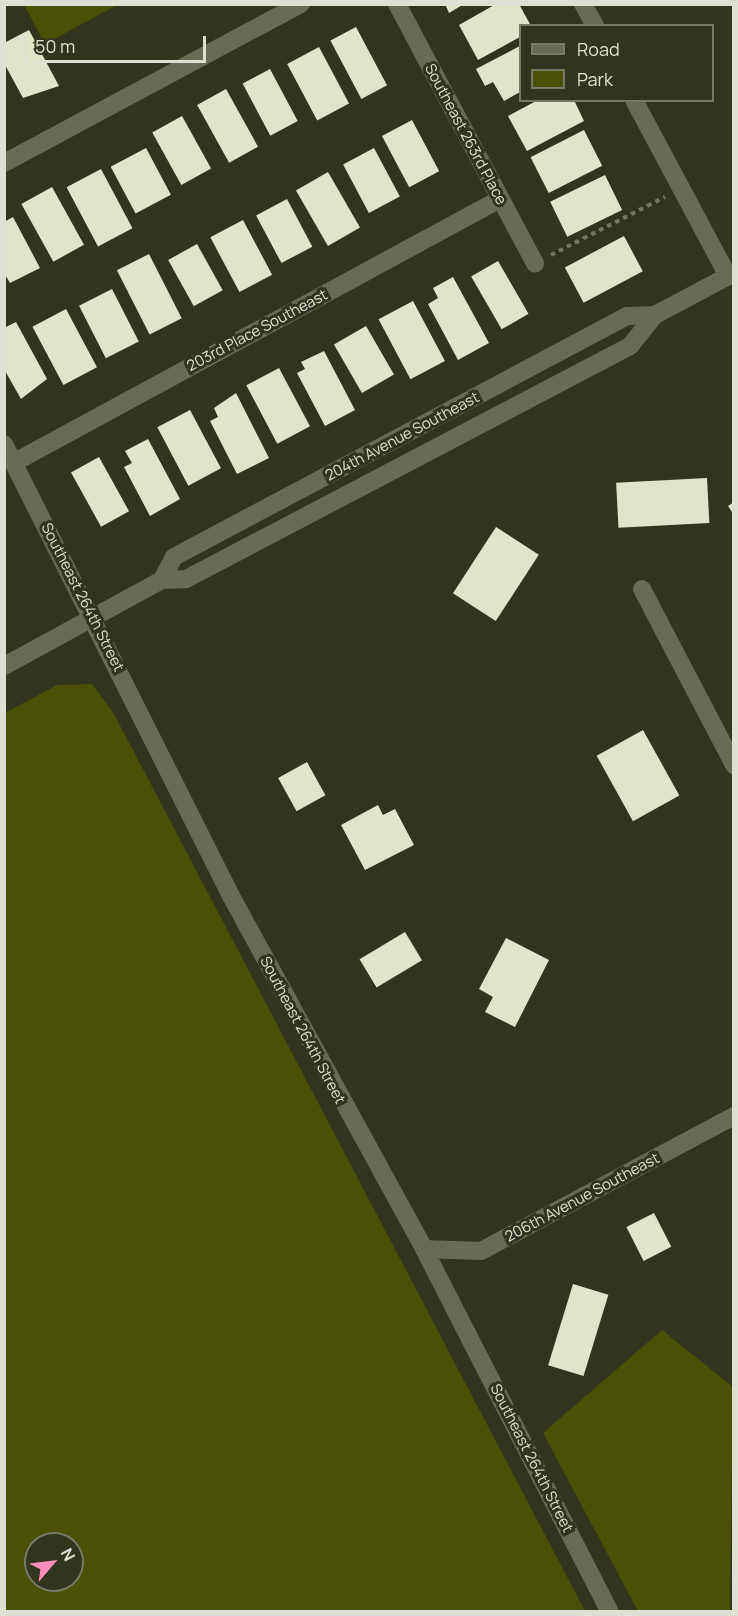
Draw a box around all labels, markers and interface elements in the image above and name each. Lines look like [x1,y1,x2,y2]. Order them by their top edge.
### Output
scale bar [27,24,208,62]
legend [519,24,714,102]
text: 50 m [35,34,75,58]
text: Road [577,37,620,61]
street label: Southeast 263rd Place [421,61,511,207]
text: Park [577,67,613,91]
street label: 203rd Place Southeast [184,285,330,375]
street label: 204th Avenue Southeast [322,388,482,484]
street label: Southeast 264th Street [38,520,128,674]
street label: Southeast 264th Street [256,953,350,1107]
street label: 206th Avenue Southeast [502,1149,662,1245]
street label: Southeast 264th Street [487,1381,577,1535]
north arrow [24,1532,84,1592]
text: N [56,1544,81,1565]

